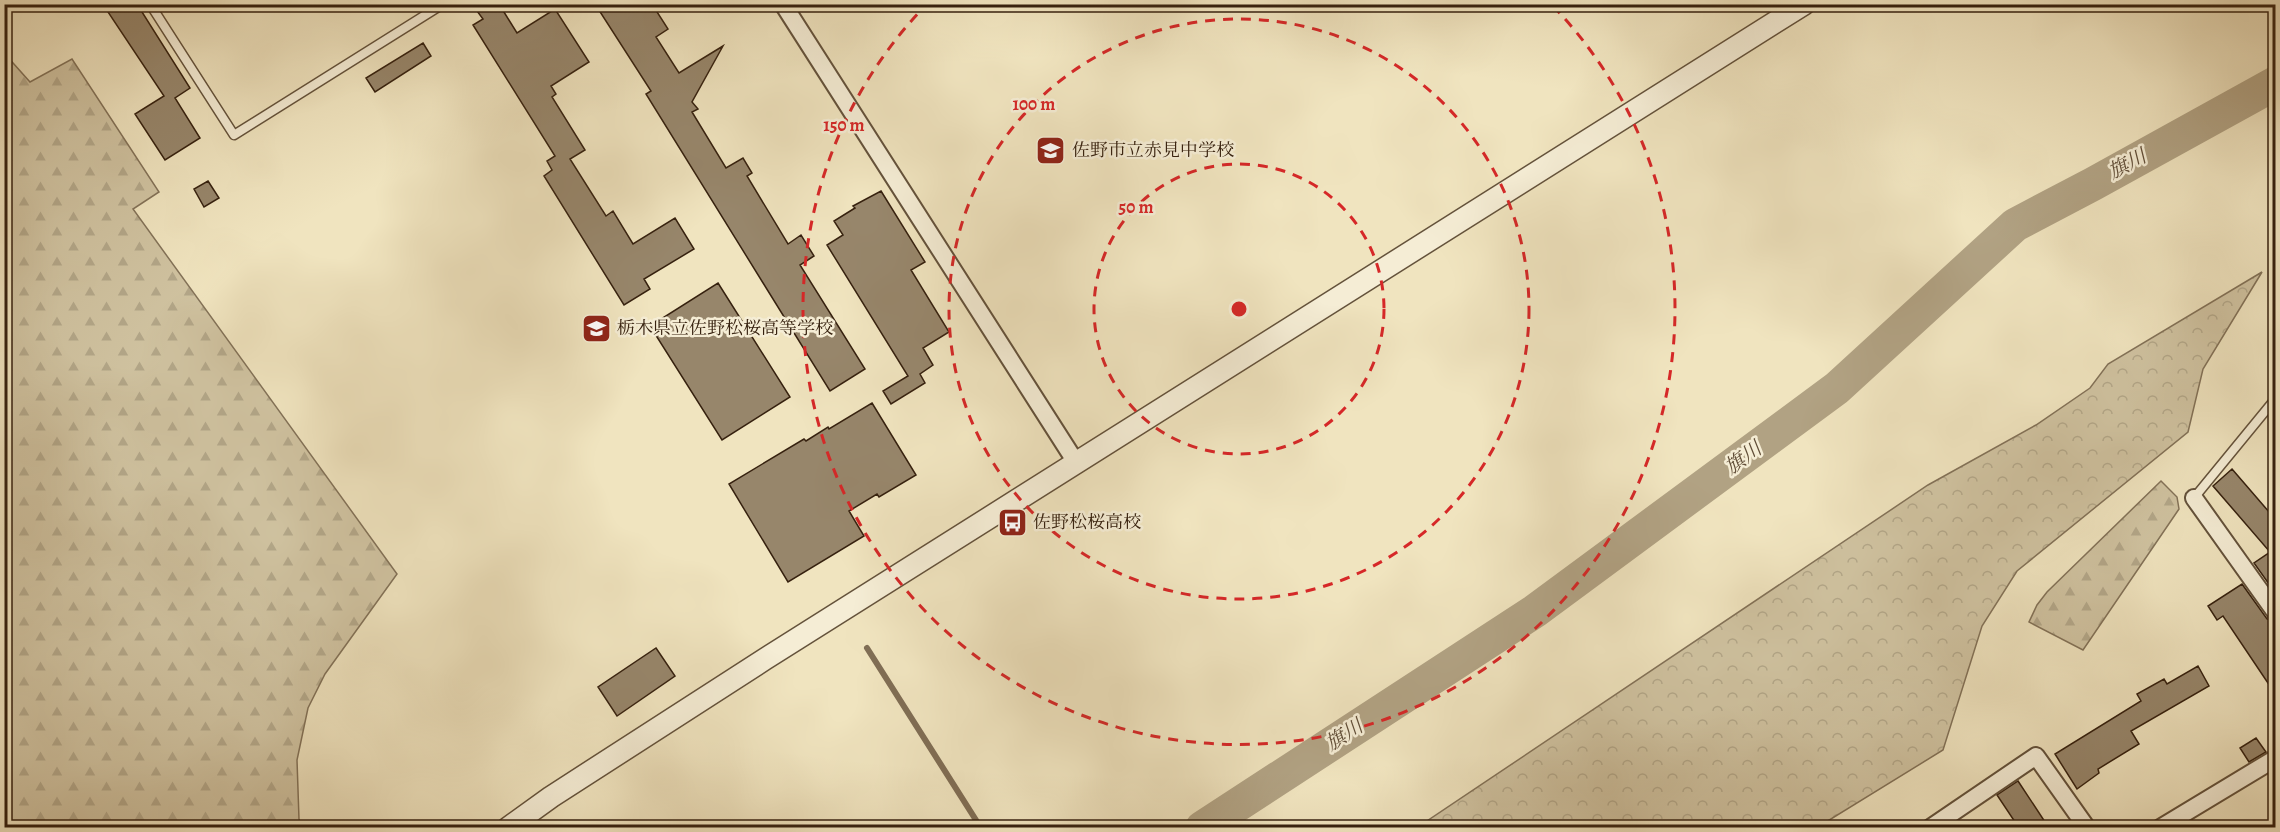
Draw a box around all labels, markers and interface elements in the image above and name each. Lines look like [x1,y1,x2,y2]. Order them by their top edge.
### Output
text: 100 m [1013,92,1055,116]
text: 150 m [823,113,865,137]
school or university icon: 佐野市立赤見中学校 [1035,134,1067,166]
place label: 佐野市立赤見中学校 [1072,138,1234,162]
water label: 旗川 [2103,142,2153,185]
text: 50 m [1119,195,1153,219]
centre of rings [1229,299,1249,319]
school or university icon: 栃木県立佐野松桜高等学校 [580,312,612,344]
place label: 栃木県立佐野松桜高等学校 [617,316,833,340]
water label: 旗川 [1719,434,1769,481]
bus stop icon: 佐野松桜高校 [996,506,1028,538]
place label: 佐野松桜高校 [1033,510,1141,534]
water label: 旗川 [1320,712,1370,757]

